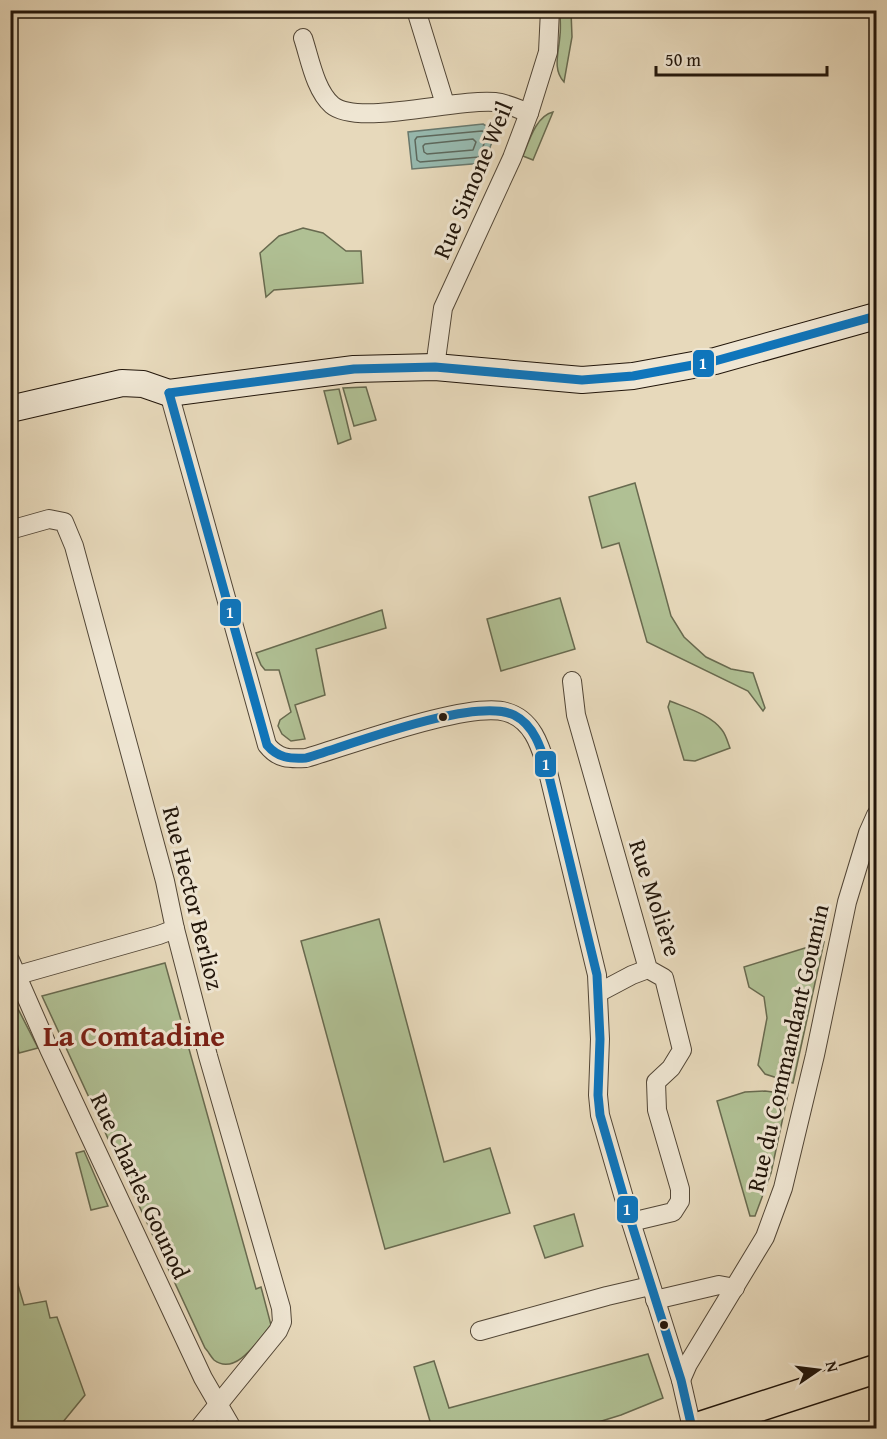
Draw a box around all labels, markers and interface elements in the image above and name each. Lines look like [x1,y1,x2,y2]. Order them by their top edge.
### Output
scale bar [656,39,827,77]
text: 50 m [665,46,701,73]
street label: Rue Simone Weil [424,95,522,264]
line badge: 1 [692,349,715,378]
text: 1 [699,351,707,375]
line badge: 1 [219,598,242,627]
text: 1 [226,600,234,624]
unlabelled marker [437,711,449,723]
line badge: 1 [534,750,557,778]
text: 1 [542,752,550,776]
street label: Rue Hector Berlioz [154,802,233,993]
street label: Rue Molière [620,835,691,961]
street label: Rue du Commandant Goumin [737,900,838,1195]
district label: La Comtadine [43,1013,225,1057]
street label: Rue Charles Gounod [82,1087,199,1285]
line badge: 1 [616,1195,639,1224]
text: 1 [623,1197,631,1221]
unlabelled marker [658,1319,670,1331]
north arrow [788,1340,848,1400]
text: N [820,1358,846,1375]

